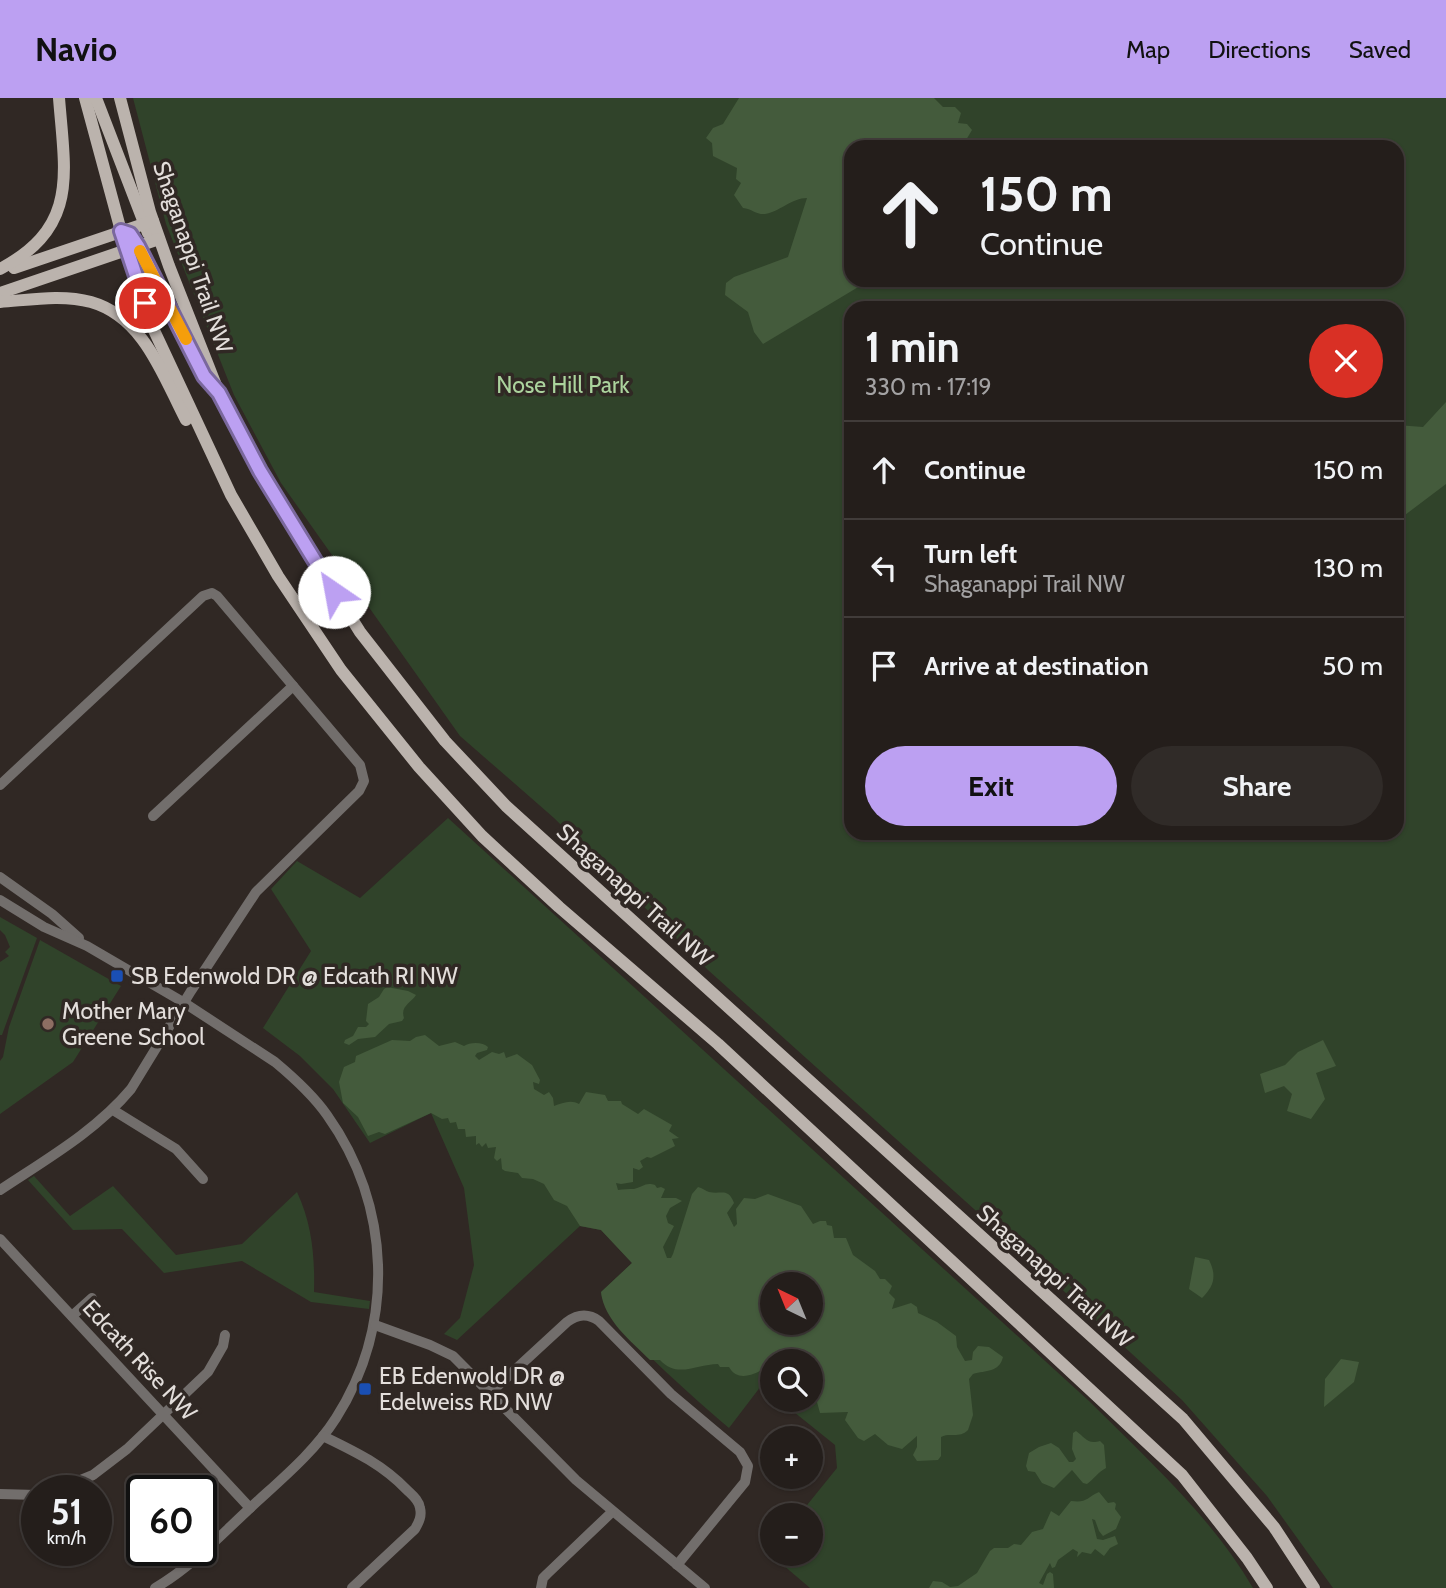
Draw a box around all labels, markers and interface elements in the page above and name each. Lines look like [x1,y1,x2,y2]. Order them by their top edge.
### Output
text: Navio [35,29,117,69]
text: Map [1126,35,1170,64]
text: Directions [1208,35,1311,64]
text: Saved [1349,35,1411,64]
street label: Shaganappi Trail NW [147,158,239,357]
text: 150 m [980,164,1113,223]
icon: ahead [865,168,956,259]
text: Continue [980,224,1103,263]
pin [115,273,175,333]
icon: arrive [126,284,164,322]
text: 1 min [865,321,960,373]
button: close [1309,324,1383,398]
park label: Nose Hill Park [496,371,630,399]
text: 330 m · 17:19 [865,373,992,401]
icon: ahead [865,451,903,489]
text: Continue [924,454,1026,486]
text: 150 m [1314,454,1383,486]
text: Turn left [924,538,1017,570]
icon: left [865,549,903,587]
text: 130 m [1314,552,1383,584]
position arrow [297,555,371,629]
text: Shaganappi Trail NW [924,570,1125,598]
icon: arrive [865,647,903,685]
text: Arrive at destination [924,650,1149,682]
text: 50 m [1322,650,1383,682]
button: Exit [865,746,1117,826]
button: Share [1131,746,1383,826]
street label: Shaganappi Trail NW [551,817,719,973]
place label: SB Edenwold DR @ Edcath RI NW [131,962,458,990]
marker: SB Edenwold DR @ Edcath RI NW [109,968,125,984]
place label: Mother Mary Greene School [62,997,205,1051]
marker: Mother Mary Greene School [40,1016,56,1032]
street label: Shaganappi Trail NW [971,1198,1139,1354]
north arrow [760,1272,822,1335]
map controls [760,1272,823,1566]
street label: Edcath Rise NW [77,1294,203,1426]
button: search [760,1349,823,1412]
place label: EB Edenwold DR @ Edelweiss RD NW [379,1362,565,1416]
marker: EB Edenwold DR @ Edelweiss RD NW [357,1381,373,1397]
button: + [760,1426,823,1489]
speed limit sign: 60 [126,1475,217,1566]
text: 51 [51,1490,82,1533]
button: − [760,1503,823,1566]
text: km/h [47,1527,86,1549]

